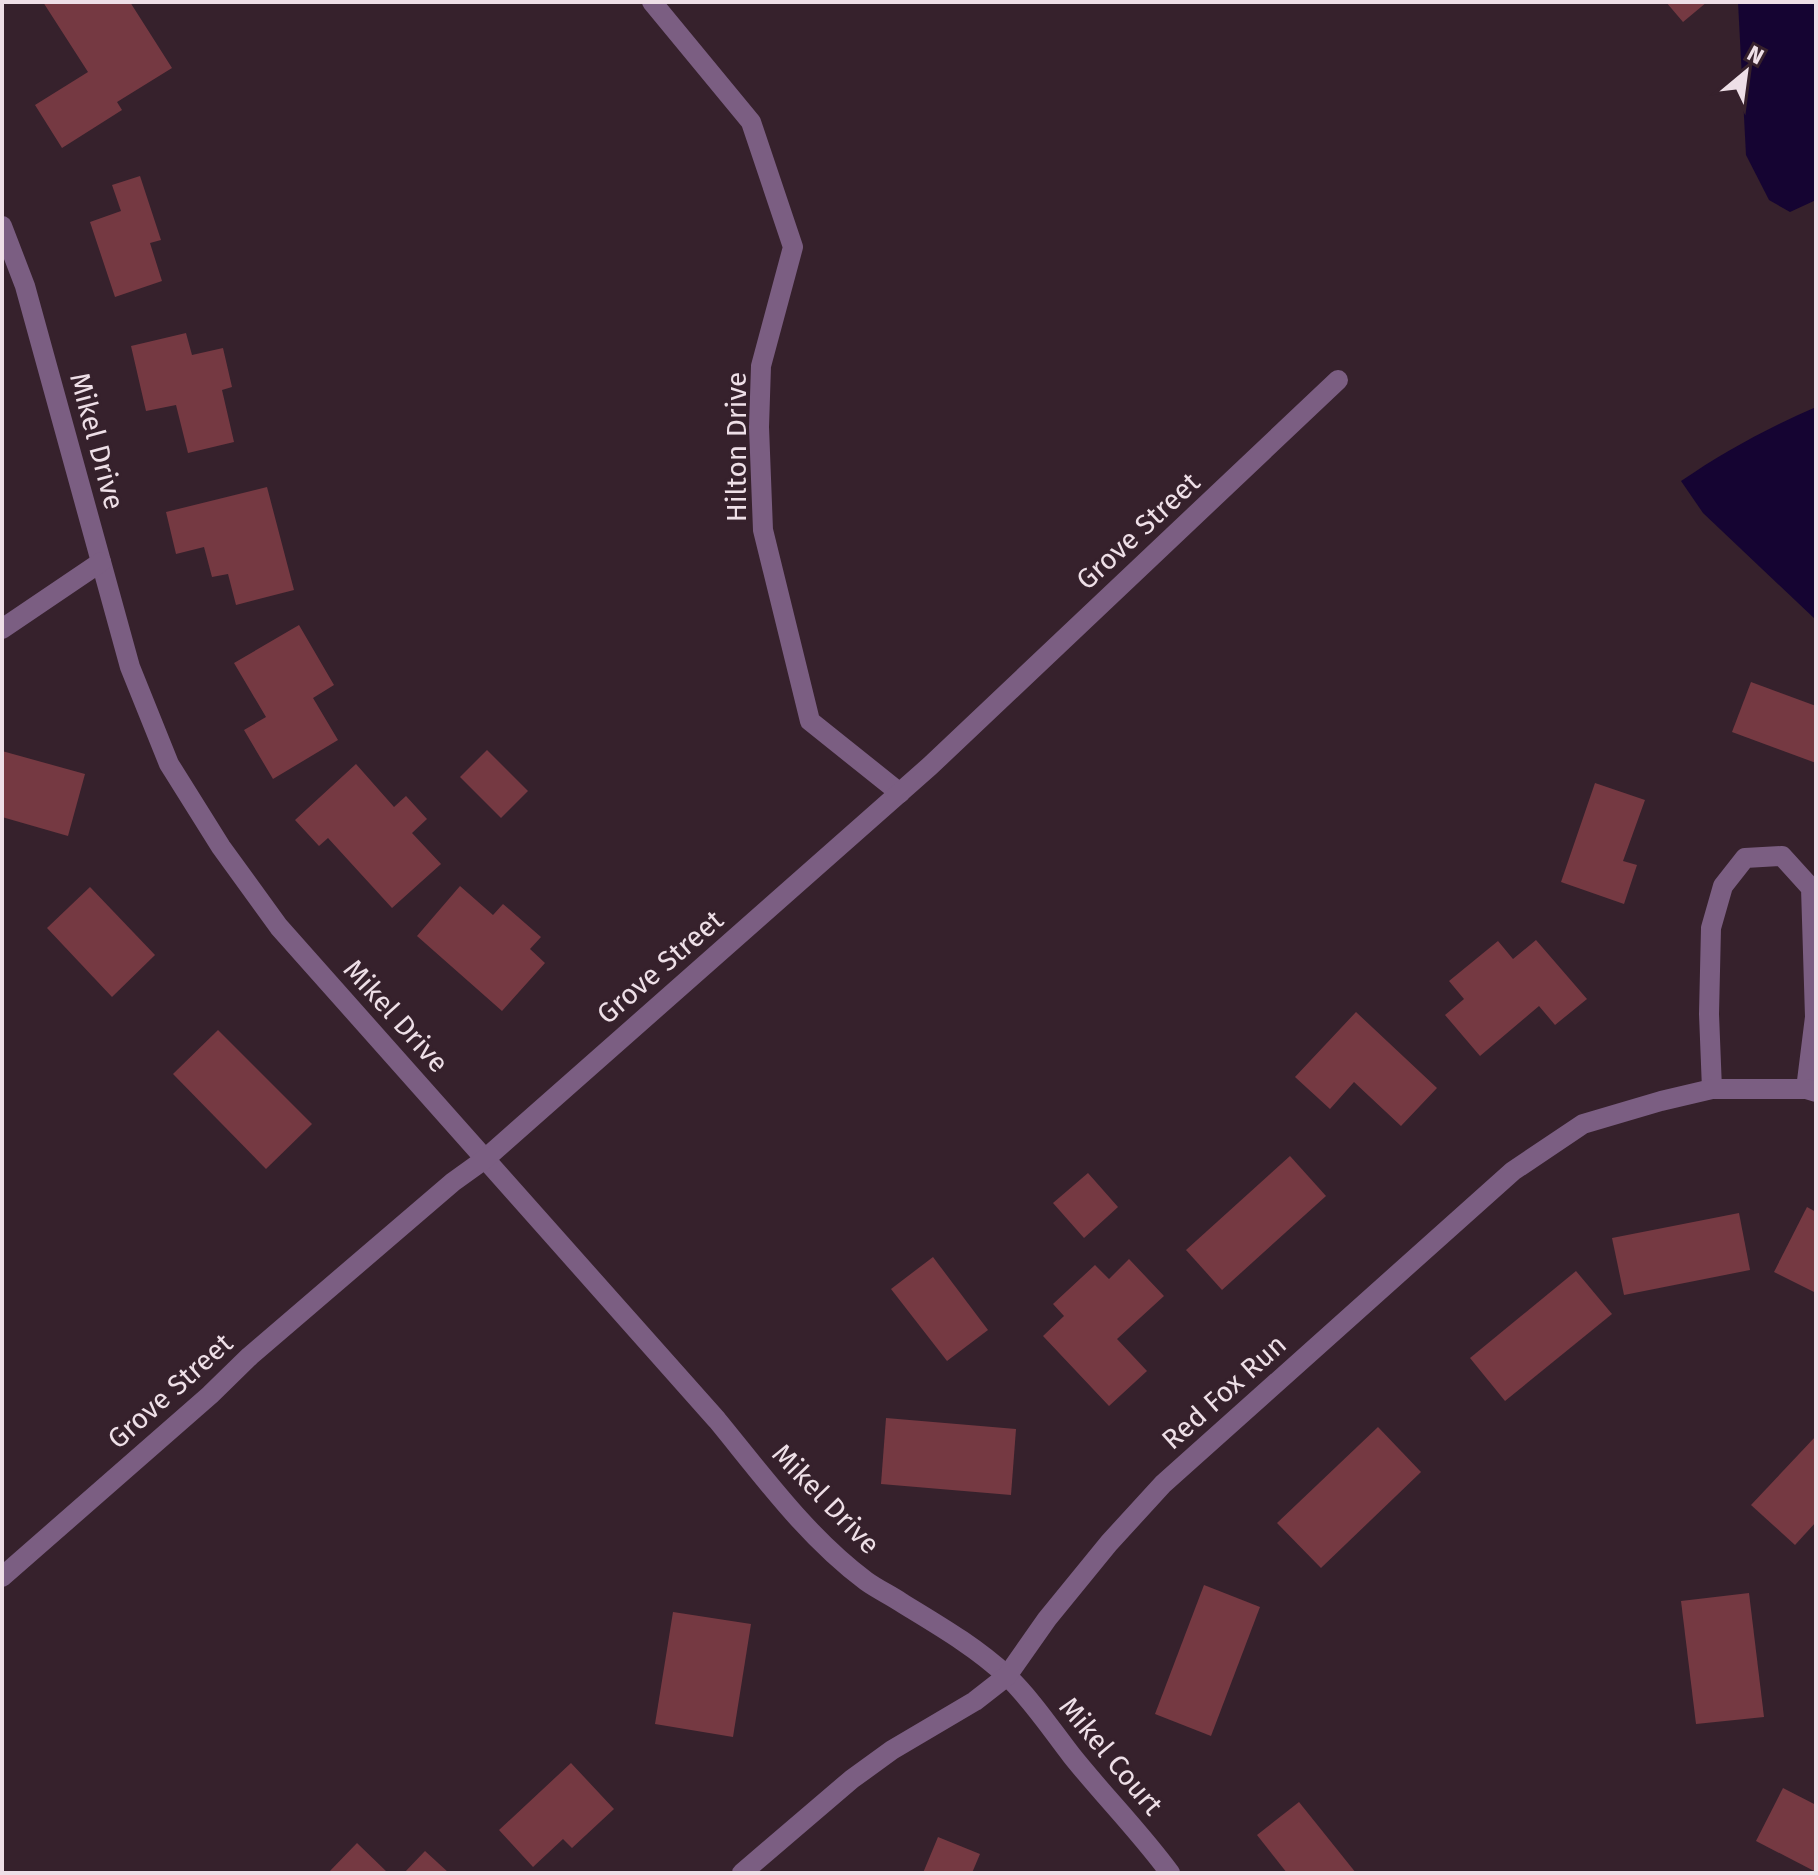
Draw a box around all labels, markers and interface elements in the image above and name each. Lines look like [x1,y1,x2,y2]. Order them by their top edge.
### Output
north arrow [1706,32,1786,112]
text: N [1743,40,1768,70]
street label: Mikel Drive [63,369,131,513]
street label: Hilton Drive [720,372,753,522]
street label: Grove Street [1070,465,1207,596]
street label: Grove Street [590,903,730,1031]
street label: Mikel Drive [337,953,455,1079]
street label: Grove Street [101,1326,240,1456]
street label: Red Fox Run [1155,1328,1293,1456]
street label: Mikel Drive [765,1437,887,1561]
street label: Mikel Court [1052,1690,1170,1822]

